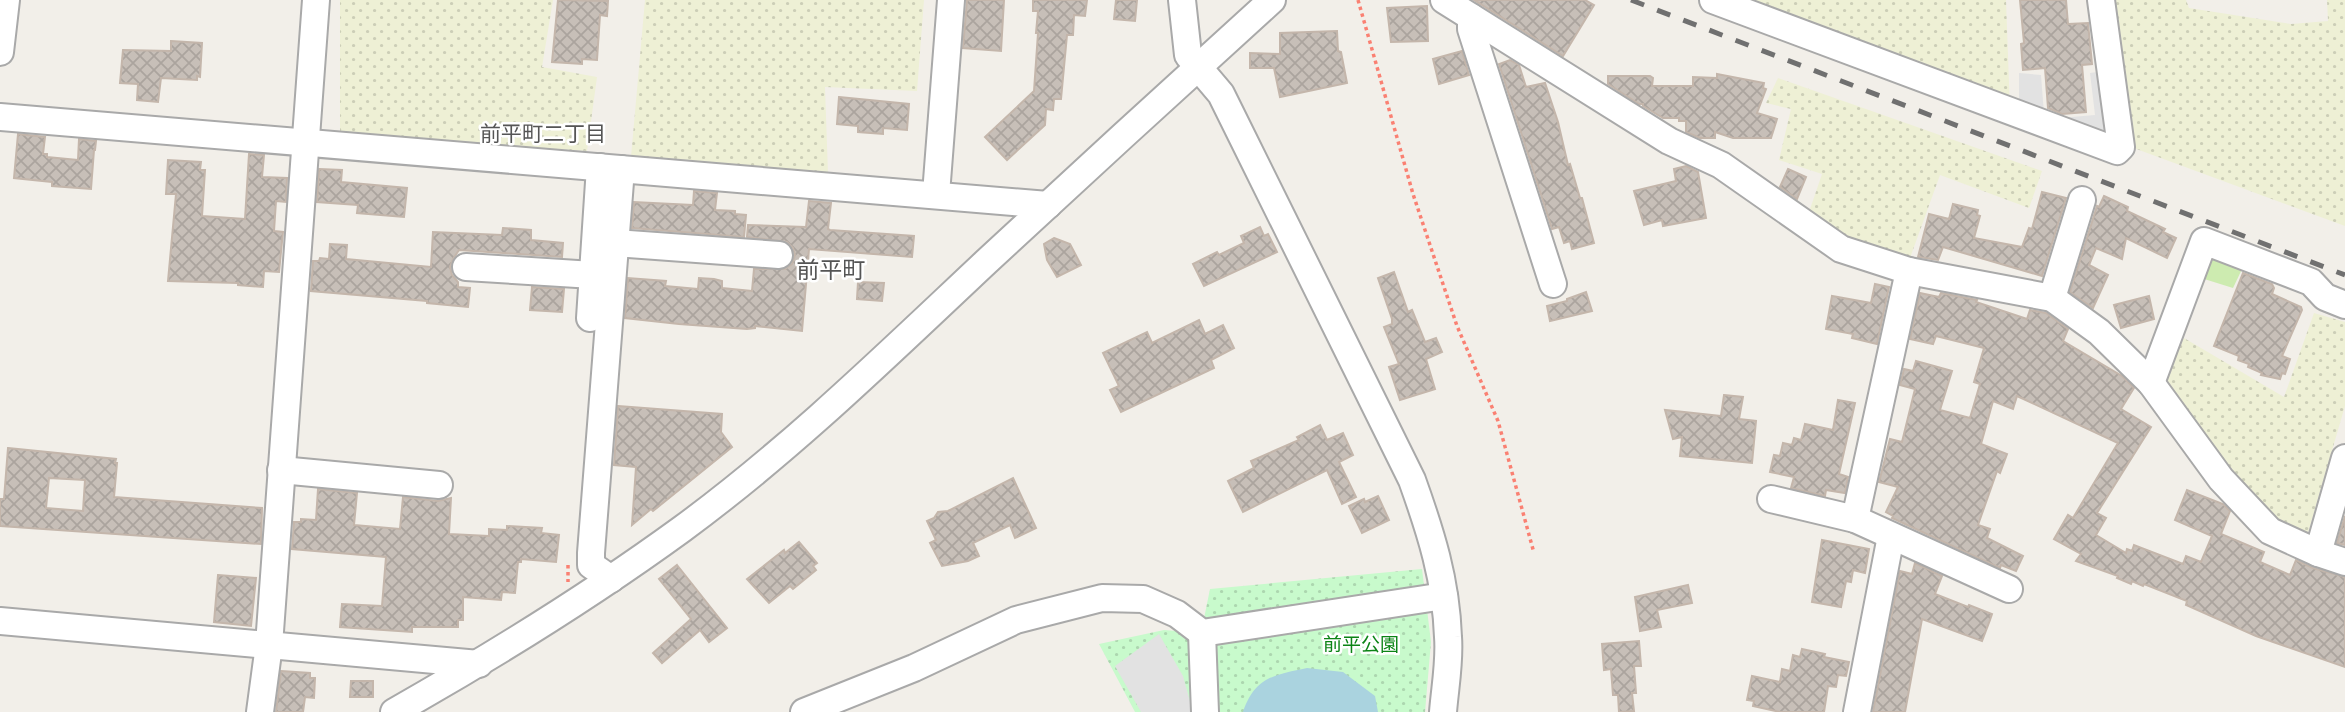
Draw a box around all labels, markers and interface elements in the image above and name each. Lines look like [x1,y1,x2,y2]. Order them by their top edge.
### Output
district label: 前平町二丁目 [480,120,606,146]
district label: 前平町 [797,255,866,283]
park label: 前平公園 [1323,632,1399,655]

